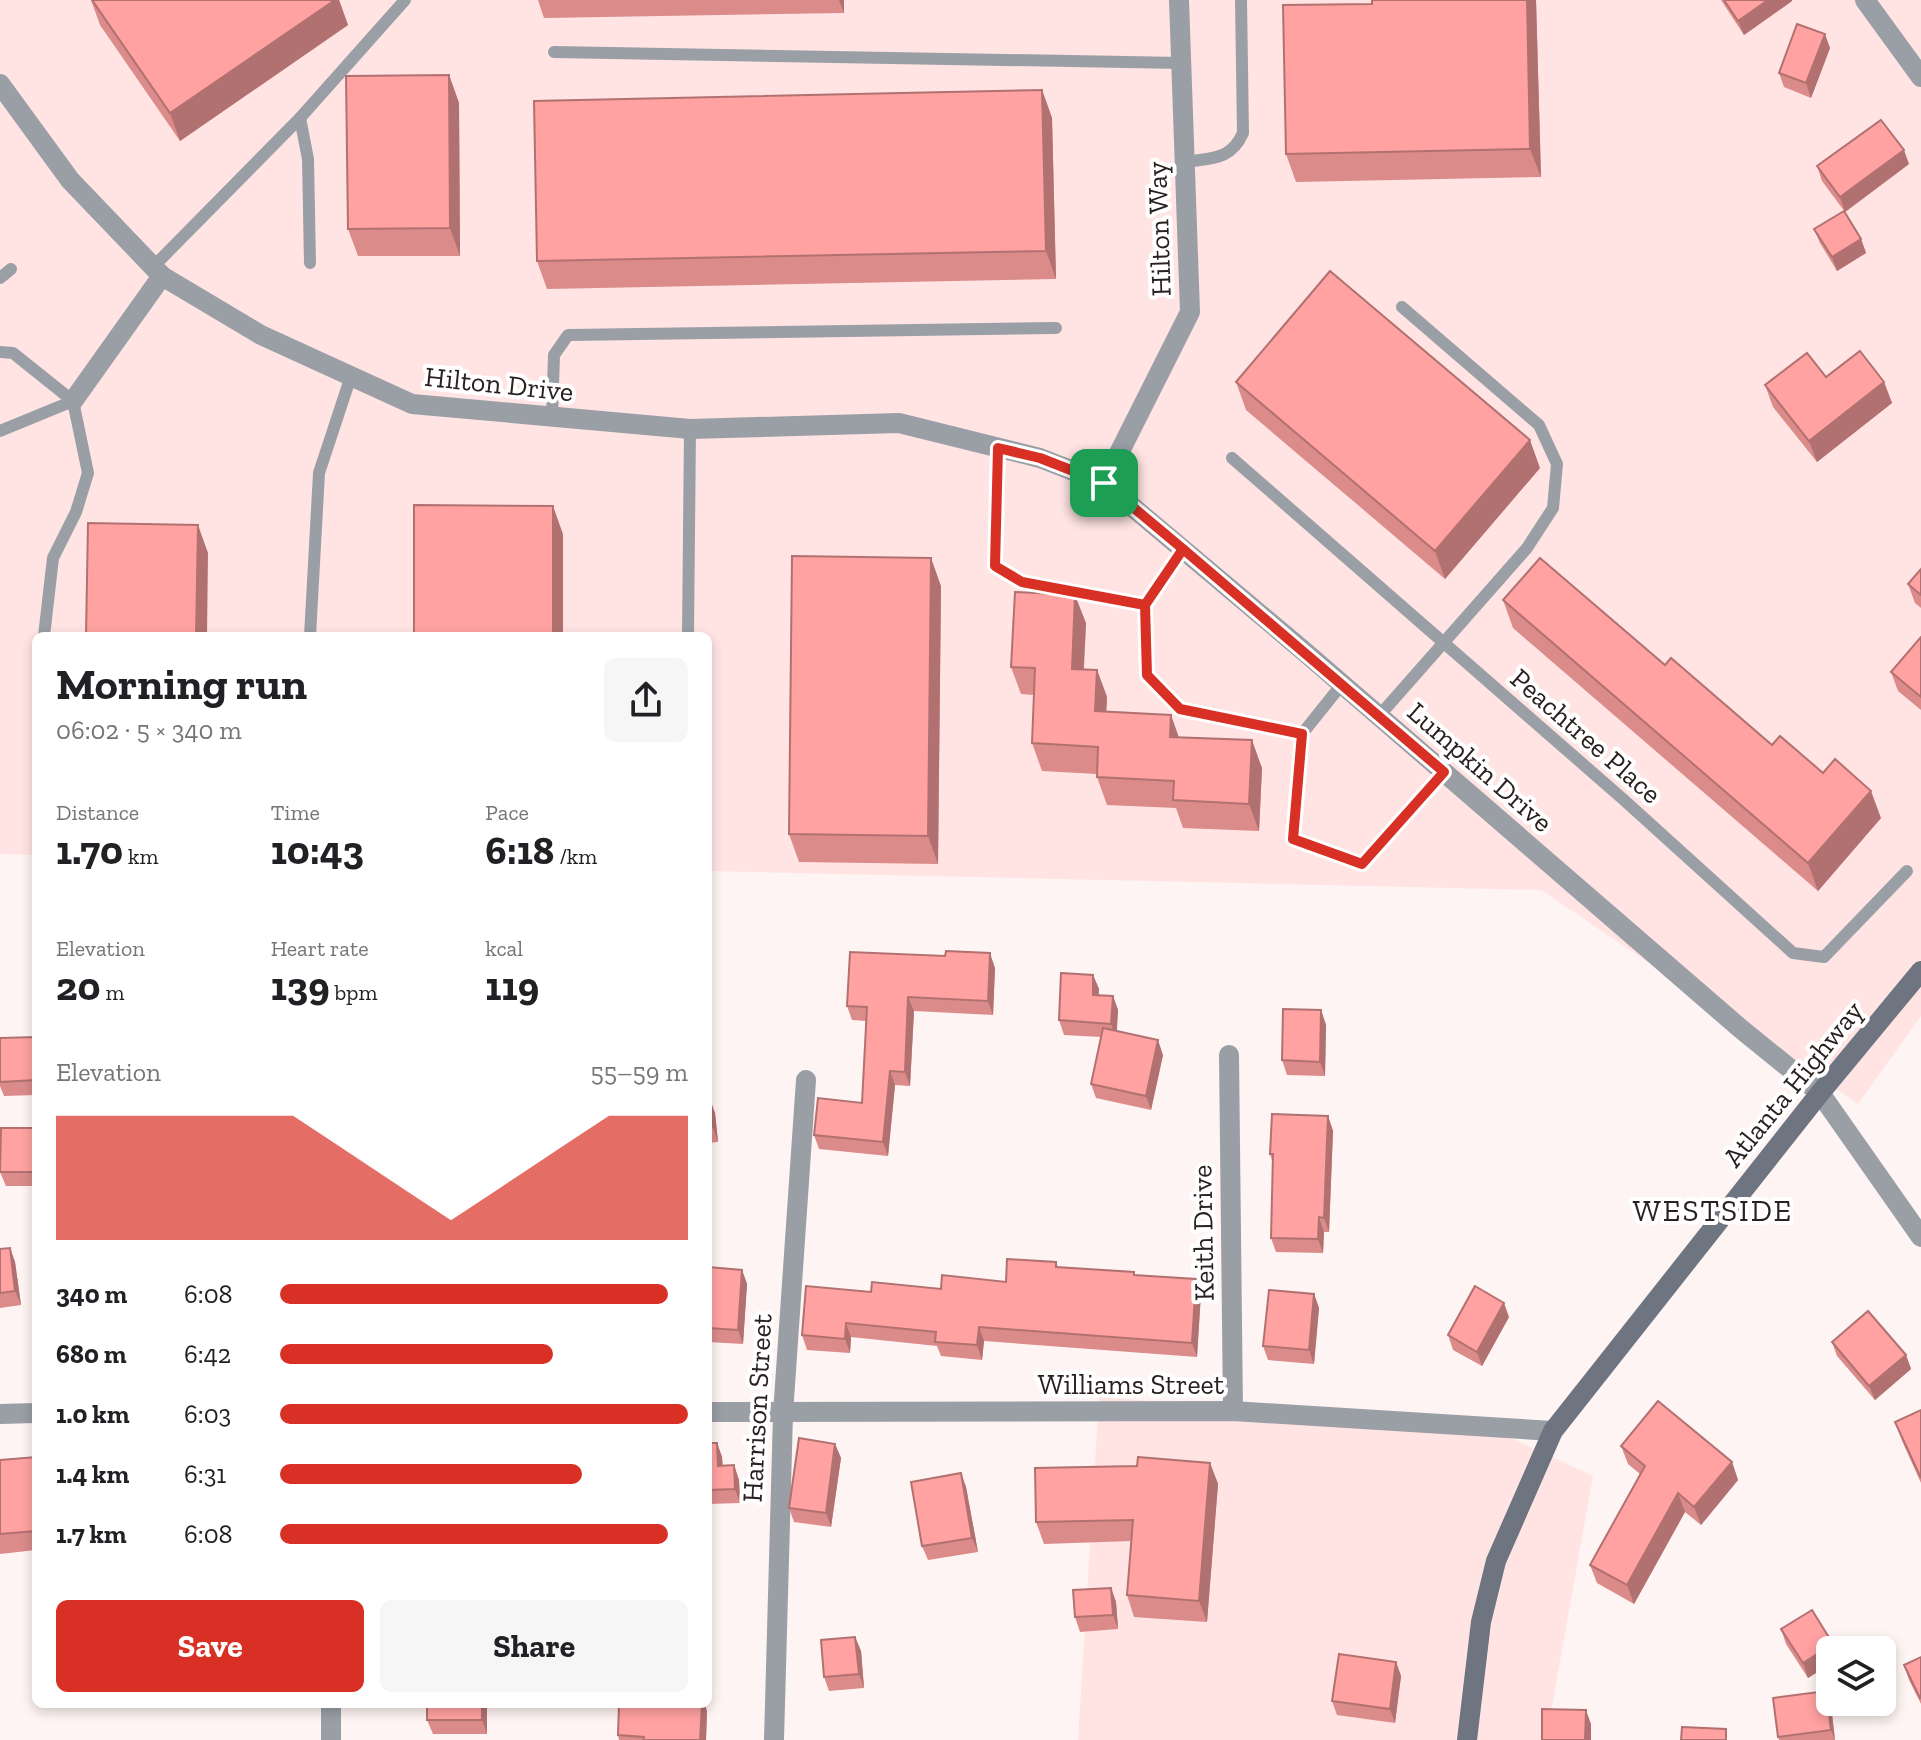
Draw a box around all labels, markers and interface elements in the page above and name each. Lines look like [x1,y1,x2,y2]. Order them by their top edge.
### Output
street label: Hilton Way [1140,160,1178,297]
street label: Hilton Drive [423,360,575,408]
pin [1070,449,1138,517]
icon: arrive [1082,461,1126,505]
text: Morning run [56,657,307,710]
button: share [604,658,688,742]
street label: Peachtree Place [1504,662,1668,810]
street label: Lumpkin Drive [1401,695,1559,839]
text: 06:02 · 5 × 340 m [56,714,242,746]
text: Distance [56,799,139,826]
text: Time [271,799,320,826]
text: Pace [485,799,529,826]
text: 1.70 [56,826,123,874]
text: 10:43 [271,826,364,874]
text: 6:18 [485,826,554,874]
text: km [123,843,158,870]
text: /km [554,843,597,870]
text: Elevation [56,935,145,962]
text: Heart rate [271,935,369,962]
text: kcal [485,935,523,962]
text: 20 [56,962,101,1010]
text: 139 [271,962,330,1010]
text: 119 [485,962,539,1010]
text: m [101,979,125,1006]
text: bpm [330,979,377,1006]
street label: Atlanta Highway [1716,994,1870,1174]
text: Elevation [56,1056,161,1088]
text: 55–59 m [590,1056,688,1088]
street label: Keith Drive [1185,1164,1221,1302]
district label: WESTSIDE [1633,1193,1793,1229]
text: 340 m [56,1278,127,1310]
text: 6:08 [184,1278,233,1310]
street label: Harrison Street [736,1312,778,1503]
text: 680 m [56,1338,127,1370]
text: 6:42 [184,1338,231,1370]
street label: Williams Street [1038,1368,1225,1401]
text: 1.0 km [56,1398,129,1430]
text: 6:03 [184,1398,231,1430]
text: 1.4 km [56,1458,129,1490]
text: 6:31 [184,1458,226,1490]
text: 1.7 km [56,1518,127,1550]
text: 6:08 [184,1518,233,1550]
button: Save [56,1600,364,1692]
button: Share [380,1600,688,1692]
map controls [1816,1636,1896,1716]
button: layers [1816,1636,1896,1716]

